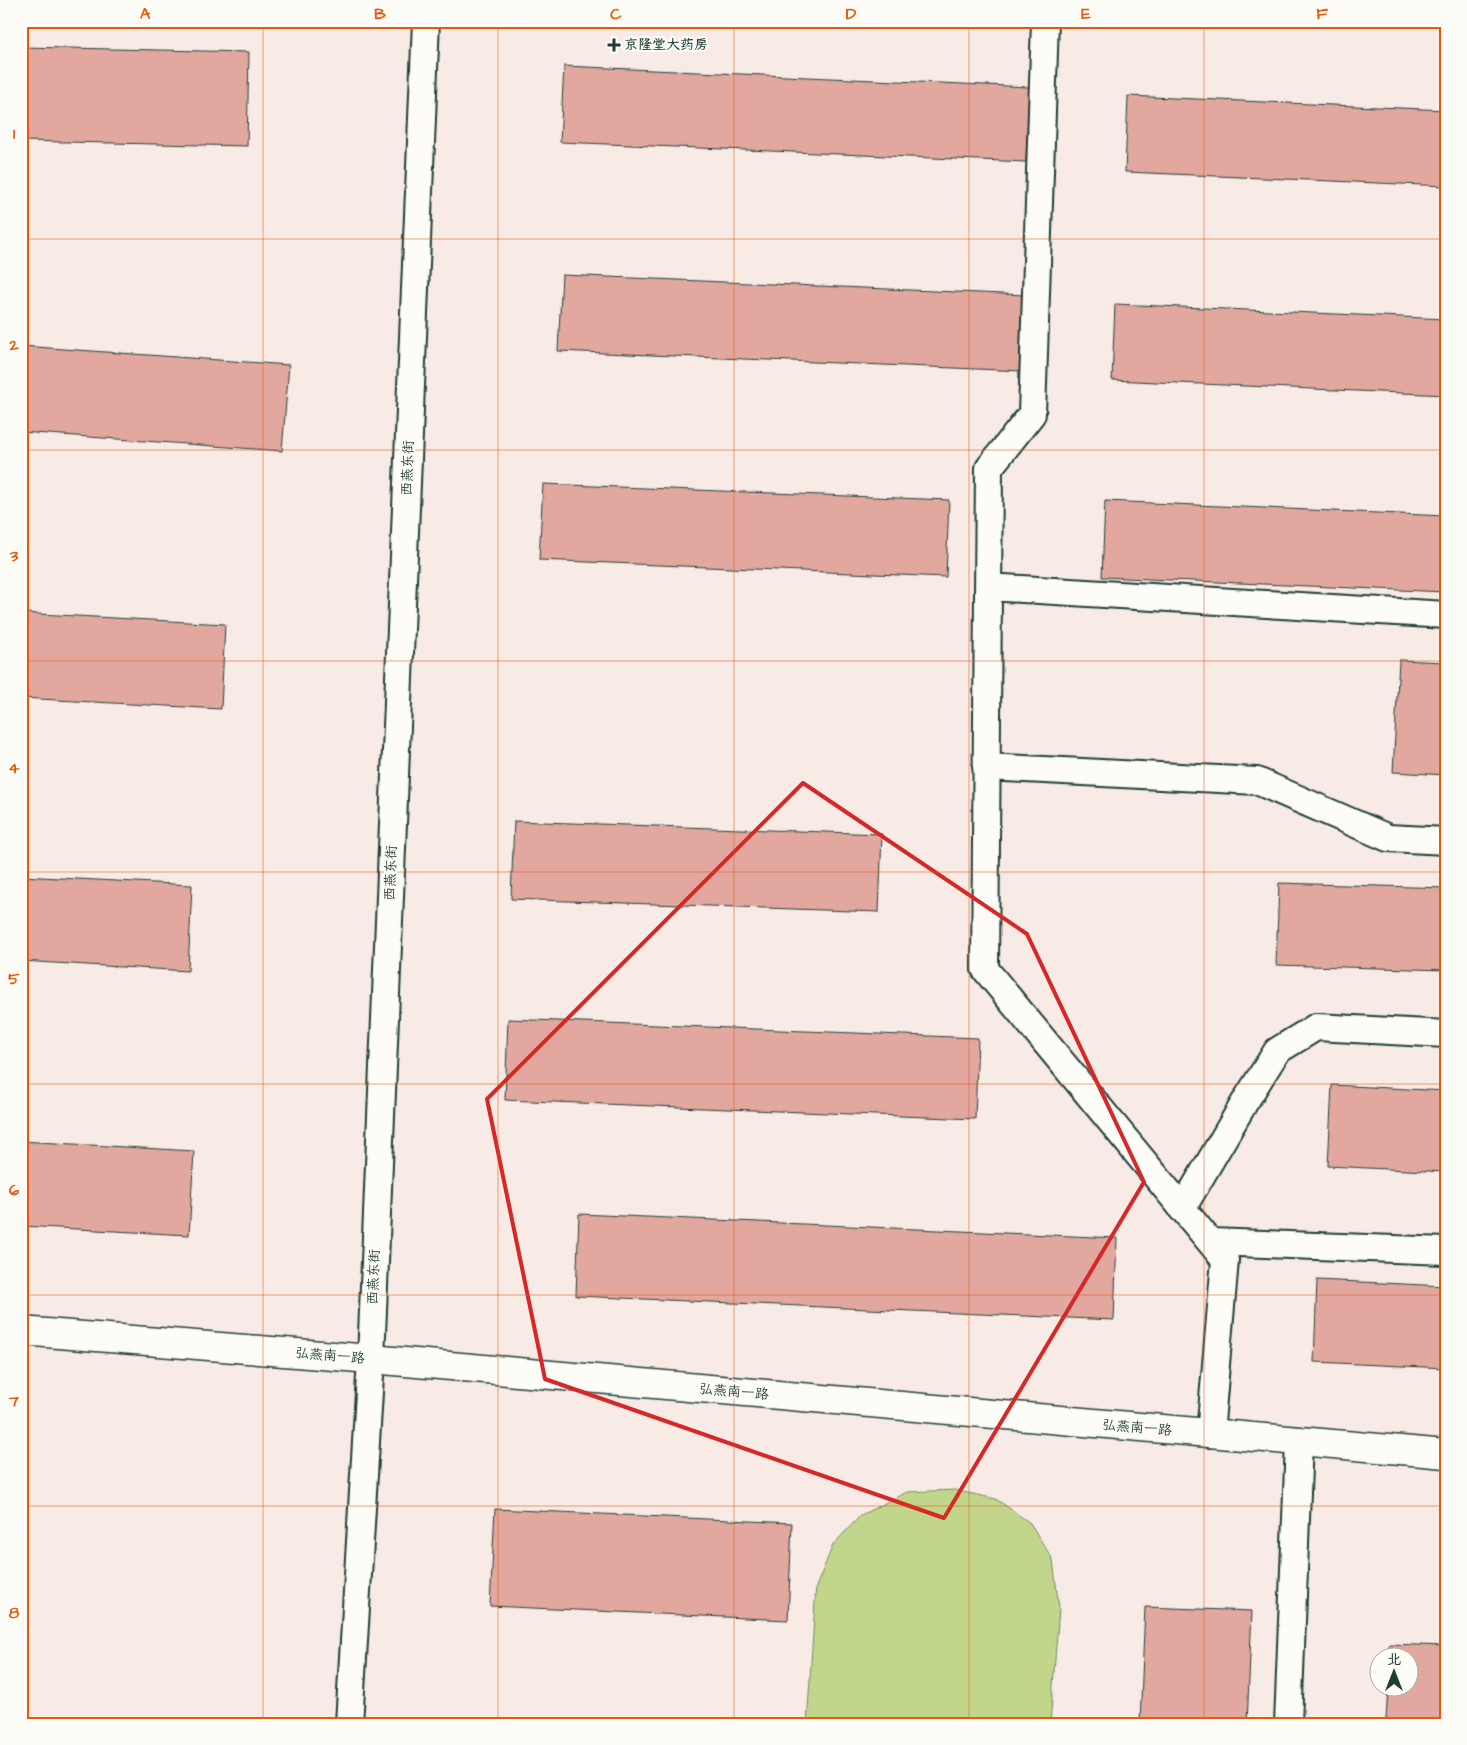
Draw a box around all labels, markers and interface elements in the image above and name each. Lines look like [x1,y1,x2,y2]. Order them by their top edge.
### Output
text: A [140,3,151,25]
text: B [374,3,386,25]
text: C [610,3,622,25]
text: D [846,3,857,25]
text: E [1081,3,1091,25]
text: F [1316,3,1328,25]
place label: 京隆堂大药房 [624,35,708,55]
marker: 京隆堂大药房 [608,39,620,51]
text: 1 [13,123,16,145]
text: 2 [8,334,19,356]
street label: 西燕东街 [397,440,419,496]
text: 3 [9,545,19,567]
text: 4 [9,757,20,779]
street label: 西燕东街 [380,845,402,901]
text: 5 [8,968,20,990]
text: 6 [9,1179,19,1201]
street label: 西燕东街 [363,1249,385,1305]
street label: 弘燕南一路 [294,1343,366,1369]
street label: 弘燕南一路 [698,1379,770,1405]
text: 7 [8,1390,19,1412]
street label: 弘燕南一路 [1101,1415,1173,1441]
text: 8 [9,1602,20,1624]
north arrow [1370,1648,1420,1698]
text: 北 [1387,1650,1401,1670]

